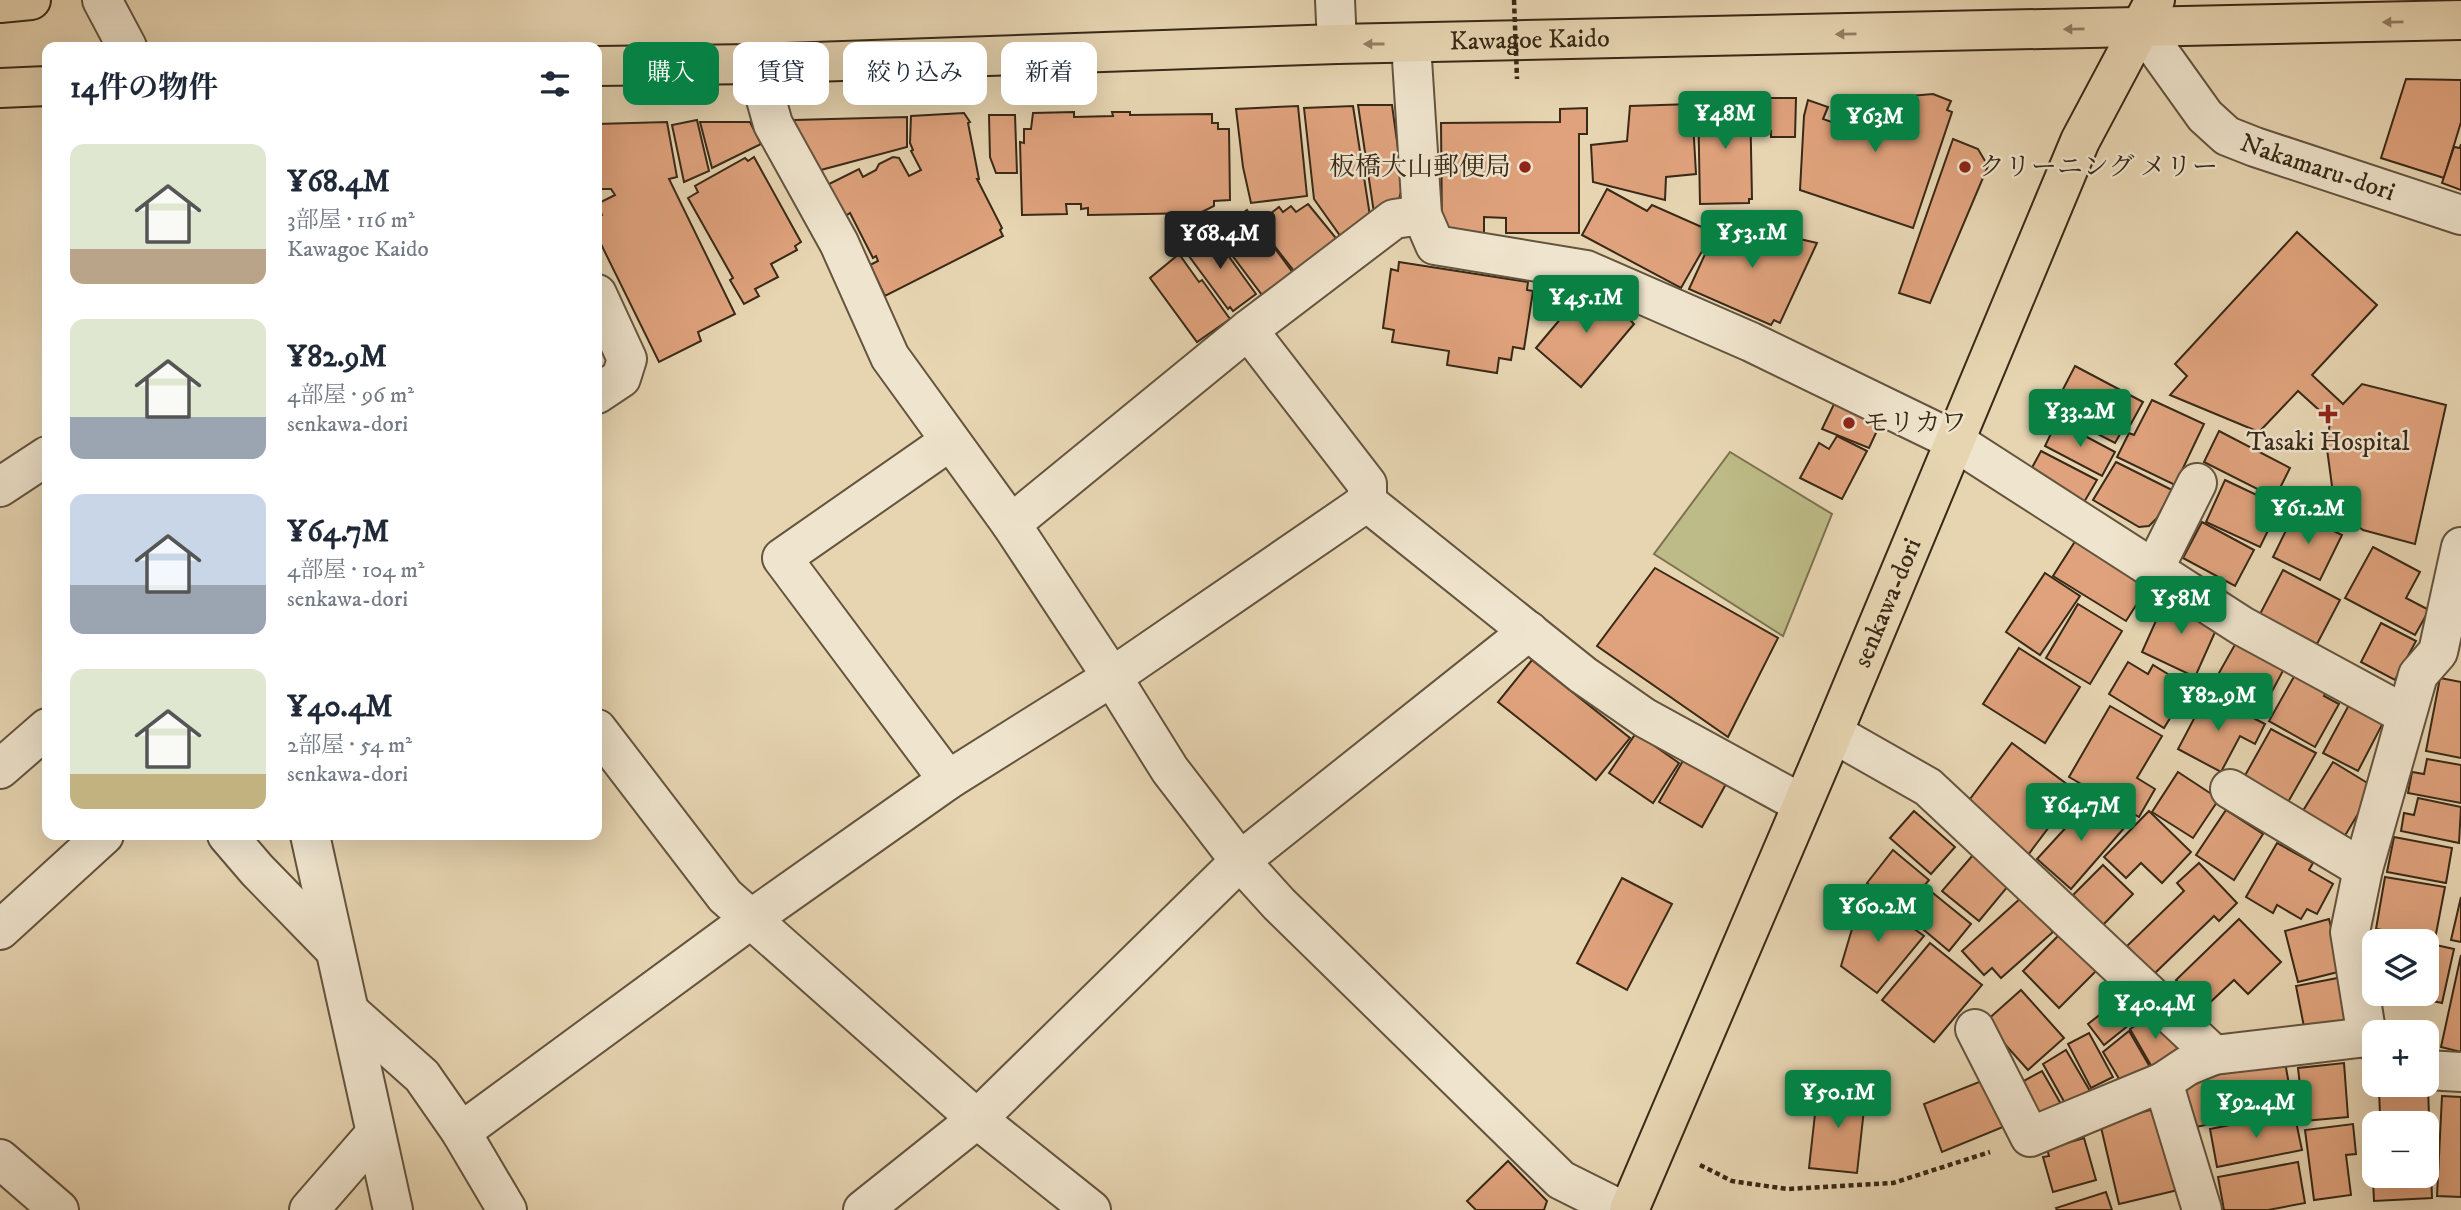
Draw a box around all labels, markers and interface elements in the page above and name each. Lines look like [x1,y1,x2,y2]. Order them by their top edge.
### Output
one-way arrow [2382,16,2404,28]
street label: Kawagoe Kaido [1449,22,1610,58]
one-way arrow [2062,23,2084,35]
one-way arrow [1835,28,1857,40]
one-way arrow [1363,38,1385,50]
chip: 購入 [623,42,719,105]
chip: 賃貸 [733,42,829,105]
chip: 絞り込み [843,42,987,105]
chip: 新着 [1001,42,1097,105]
icon: filters [536,65,574,103]
text: 14件の物件 [70,70,218,107]
pin: ¥48M [1684,92,1766,151]
pin: ¥63M [1834,94,1916,154]
text: ¥48M [1694,99,1756,128]
text: ¥63M [1846,102,1904,131]
street label: Nakamaru-dori [2235,126,2399,209]
place label: 板橋大山郵便局 [1329,151,1511,184]
place label: クリーニング メリー [1979,151,2218,184]
marker: 板橋大山郵便局 [1517,159,1533,175]
marker: クリーニング メリー [1957,159,1973,175]
text: ¥68.4M [287,164,390,201]
icon: home [126,172,210,256]
text: 3部屋 · 116 m² [287,206,415,235]
pin: ¥53.1M [1695,210,1809,270]
pin: ¥68.4M [1163,212,1277,271]
text: ¥53.1M [1717,218,1787,247]
text: ¥68.4M [1181,219,1259,248]
text: Kawagoe Kaido [287,235,429,264]
pin: ¥45.1M [1529,276,1643,335]
text: ¥45.1M [1549,283,1623,312]
text: ¥82.9M [287,339,387,376]
icon: home [126,347,210,431]
text: 4部屋 · 96 m² [287,381,414,410]
pin: ¥33.2M [2023,390,2137,449]
text: ¥33.2M [2045,397,2115,426]
marker: Tasaki Hospital [2318,404,2338,424]
place label: モリカワ [1863,407,1967,440]
text: senkawa-dori [287,410,408,439]
marker: モリカワ [1841,415,1857,431]
place label: Tasaki Hospital [2247,426,2410,459]
pin: ¥61.2M [2251,486,2365,546]
text: ¥61.2M [2271,494,2345,523]
text: ¥64.7M [287,514,389,551]
icon: home [126,522,210,606]
street label: senkawa-dori [1846,533,1929,672]
text: 4部屋 · 104 m² [287,556,425,585]
pin: ¥58M [2140,576,2222,636]
text: ¥58M [2151,584,2211,613]
text: senkawa-dori [287,585,408,614]
pin: ¥82.9M [2161,674,2275,733]
text: ¥82.9M [2180,681,2256,710]
text: ¥40.4M [287,689,393,726]
icon: home [126,697,210,781]
text: 2部屋 · 54 m² [287,731,412,760]
text: senkawa-dori [287,760,408,789]
pin: ¥64.7M [2024,784,2138,843]
text: ¥64.7M [2042,791,2120,820]
pin: ¥60.2M [1821,884,1935,944]
text: ¥60.2M [1839,892,1917,921]
map controls [2362,929,2439,1188]
button: layers [2362,929,2439,1006]
pin: ¥40.4M [2098,982,2212,1041]
text: ¥40.4M [2115,989,2196,1018]
button: + [2362,1020,2439,1097]
pin: ¥50.1M [1781,1070,1895,1130]
text: ¥50.1M [1801,1078,1875,1107]
pin: ¥92.4M [2199,1080,2313,1140]
text: ¥92.4M [2217,1088,2295,1117]
button: − [2362,1111,2439,1188]

